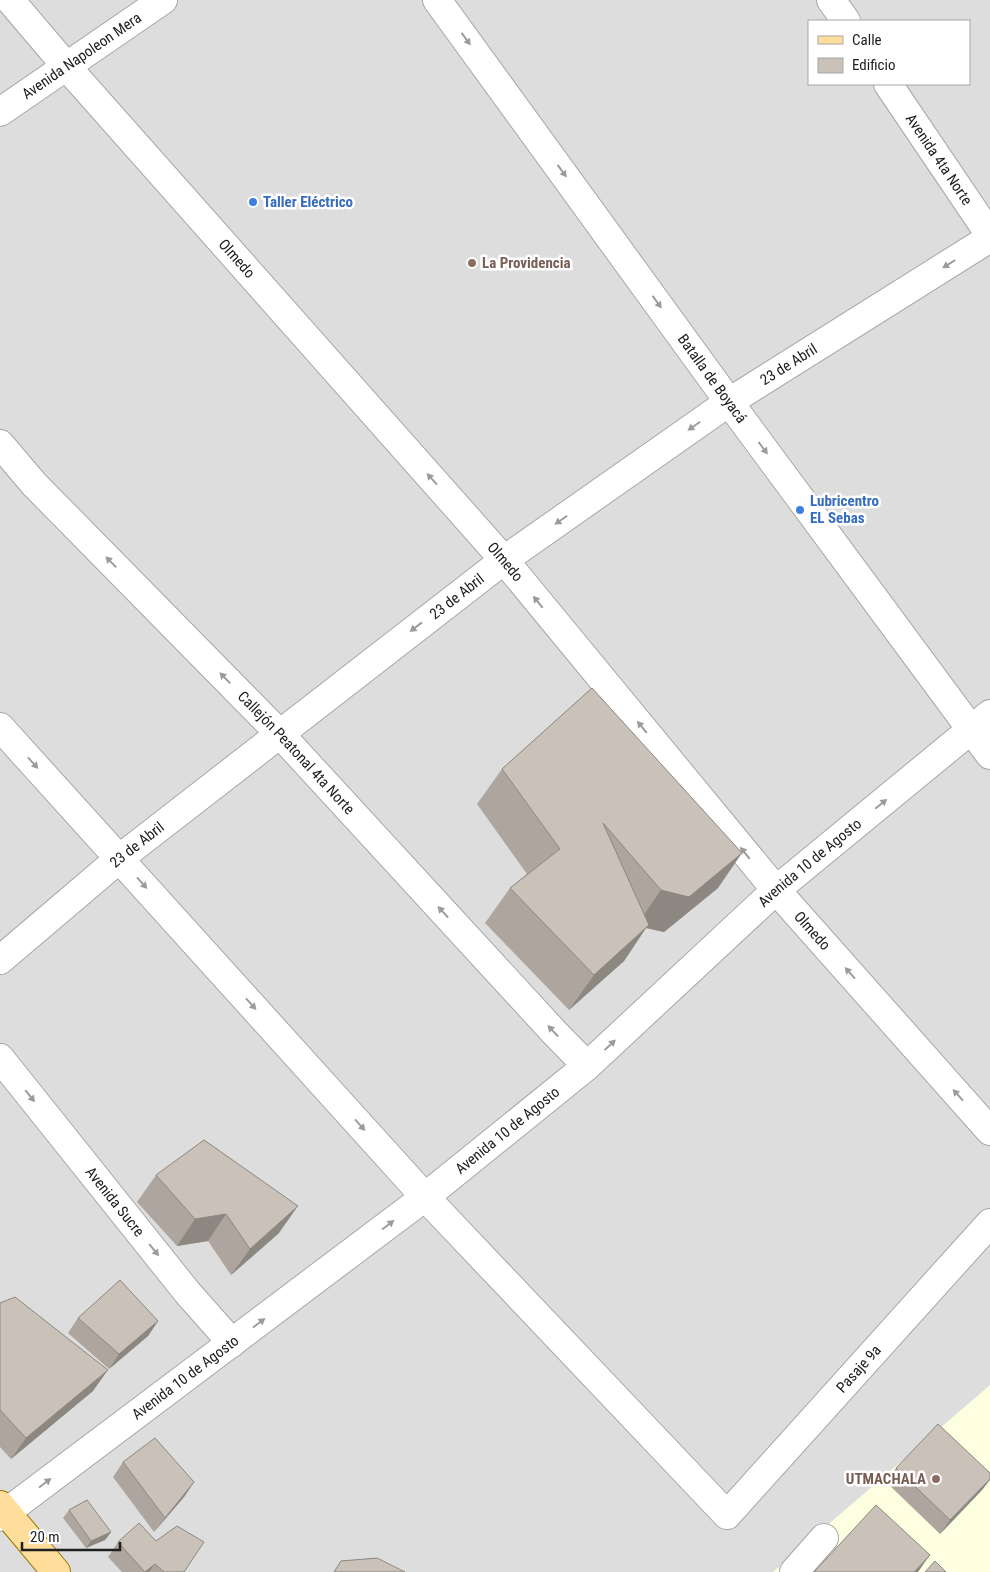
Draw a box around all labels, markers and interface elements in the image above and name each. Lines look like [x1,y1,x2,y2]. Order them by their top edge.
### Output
street label: Avenida Napoleon Mera [19,9,145,103]
legend [808,20,970,85]
text: Calle [852,31,882,49]
one-way arrow [461,33,471,46]
text: Edificio [852,56,895,74]
street label: Avenida 4ta Norte [902,110,976,208]
one-way arrow [556,164,567,177]
place label: Taller Eléctrico [263,193,353,211]
marker: Taller Eléctrico [247,196,259,208]
street label: Olmedo [215,236,259,282]
place label: La Providencia [482,254,571,272]
marker: La Providencia [466,257,478,269]
one-way arrow [942,259,955,268]
one-way arrow [652,295,662,309]
street label: Batalla de Boyacá [674,331,750,427]
street label: 23 de Abril [757,340,820,389]
one-way arrow [687,421,701,431]
one-way arrow [758,441,769,454]
one-way arrow [426,473,438,485]
place label: Lubricentro EL Sebas [810,492,879,527]
marker: Lubricentro EL Sebas [794,504,806,516]
one-way arrow [554,515,568,525]
street label: Olmedo [484,539,527,585]
one-way arrow [105,556,117,568]
street label: 23 de Abril [426,570,488,623]
one-way arrow [533,596,544,609]
one-way arrow [409,622,423,632]
one-way arrow [219,672,231,684]
street label: Callejón Peatonal 4ta Norte [234,687,358,818]
one-way arrow [636,721,647,734]
one-way arrow [27,757,39,769]
one-way arrow [874,798,887,809]
street label: Avenida 10 de Agosto [754,815,865,911]
street label: 23 de Abril [106,818,168,872]
one-way arrow [739,846,750,859]
one-way arrow [136,877,148,889]
one-way arrow [437,906,449,918]
street label: Olmedo [790,908,834,954]
one-way arrow [844,967,855,980]
one-way arrow [245,997,257,1009]
one-way arrow [547,1025,559,1037]
one-way arrow [603,1039,615,1051]
street label: Avenida 10 de Agosto [452,1083,563,1178]
one-way arrow [952,1088,963,1101]
one-way arrow [25,1089,36,1102]
one-way arrow [354,1118,366,1130]
street label: Avenida Sucre [82,1163,148,1240]
one-way arrow [381,1219,394,1230]
one-way arrow [149,1244,160,1257]
one-way arrow [252,1317,265,1328]
street label: Avenida 10 de Agosto [128,1331,242,1423]
street label: Pasaje 9a [833,1341,885,1396]
place label: UTMACHALA [846,1470,926,1488]
marker: UTMACHALA [930,1473,942,1485]
one-way arrow [38,1478,51,1489]
scale bar [22,1520,120,1552]
text: 20 m [30,1528,60,1546]

